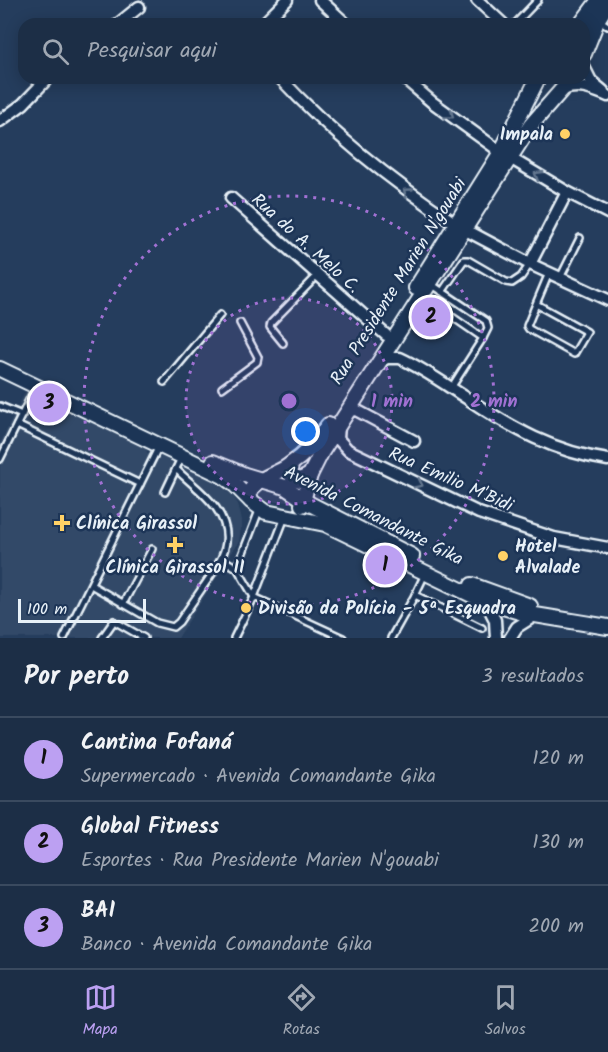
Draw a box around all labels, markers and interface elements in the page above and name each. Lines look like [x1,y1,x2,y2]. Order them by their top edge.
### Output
search box [18,18,590,84]
text: Pesquisar aqui [87,34,217,69]
icon: search [39,35,72,68]
one-way arrow [443,108,454,119]
place label: Impala [500,121,553,150]
marker: Impala [558,127,572,141]
one-way arrow [534,170,544,182]
street label: Rua Presidente Marien N'gouabi [323,172,475,391]
street label: Rua do A. Melo C. [244,187,366,301]
one-way arrow [403,188,414,199]
pin: 2 [412,294,450,340]
pin: 3 [29,380,68,426]
text: 1 min [371,388,413,417]
text: 2 min [471,388,517,417]
centre of rings [279,391,299,411]
your location [291,417,320,446]
street label: Rua Emilio M'Bidi [383,440,518,521]
street label: Avenida Comandante Gika [279,458,468,574]
one-way arrow [413,477,424,489]
place label: Clínica Girassol [76,510,197,539]
marker: Clínica Girassol [53,514,71,532]
place label: Hotel Alvalade [515,533,581,583]
marker: Clínica Girassol II [166,536,184,554]
pin: 1 [366,542,404,588]
marker: Hotel Alvalade [496,549,510,563]
place label: Clínica Girassol II [105,554,245,583]
place label: Divisão da Polícia - 5ª Esquadra [258,595,516,624]
scale bar [18,596,146,624]
text: 100 m [27,597,67,622]
marker: Divisão da Polícia - 5ª Esquadra [239,601,253,615]
text: Por perto [24,656,129,698]
text: 3 resultados [481,661,584,693]
text: Cantina Fofaná [81,726,232,761]
text: 1 [40,743,47,775]
text: 120 m [532,743,584,775]
text: Supermercado · Avenida Comandante Gika [81,761,436,793]
text: Global Fitness [81,810,219,845]
text: 2 [38,827,49,859]
text: 130 m [532,827,584,859]
text: Esportes · Rua Presidente Marien N'gouabi [81,845,439,877]
text: BAI [81,894,115,929]
text: 3 [38,911,49,943]
text: 200 m [528,911,584,943]
text: Banco · Avenida Comandante Gika [81,929,372,961]
tab: Mapa [82,981,118,1042]
tab: Rotas [283,981,320,1042]
tab: Salvos [485,981,526,1042]

